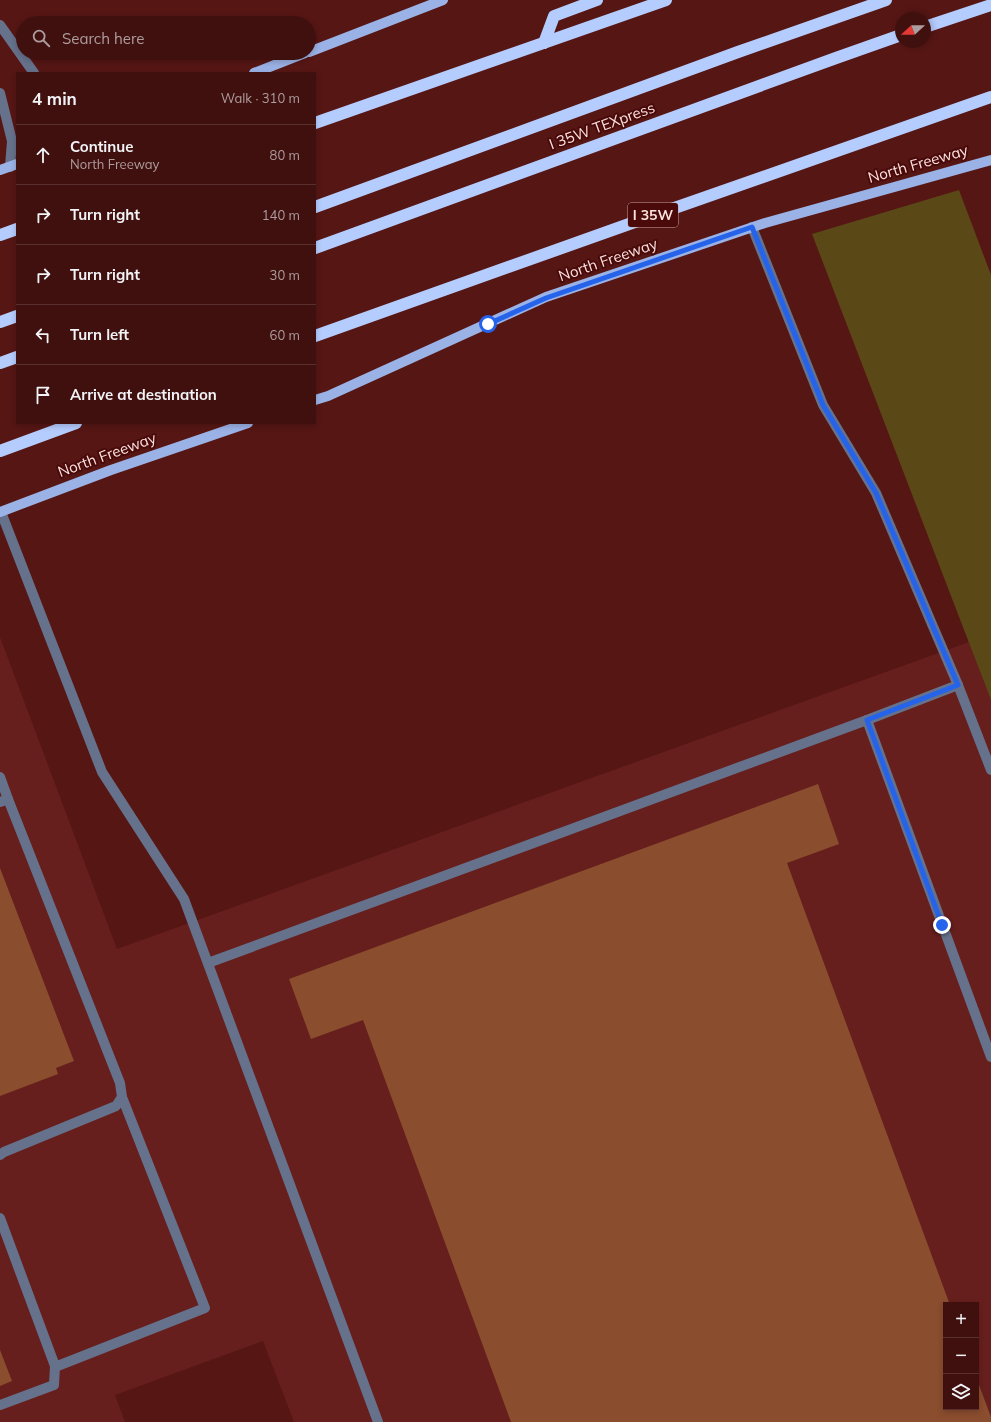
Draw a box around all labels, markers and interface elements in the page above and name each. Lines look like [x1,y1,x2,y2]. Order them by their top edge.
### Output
north arrow [895,12,931,48]
search box [16,16,316,60]
icon: search [30,27,52,49]
text: Search here [62,29,144,48]
text: 4 min [32,88,77,109]
text: Walk · 310 m [221,90,300,106]
street label: I 35W TEXpress [546,98,657,153]
text: Continue [70,137,133,156]
street label: North Freeway [866,140,970,187]
icon: ahead [32,144,54,166]
text: 80 m [270,147,300,163]
text: North Freeway [70,156,159,172]
road number: I 35W [628,203,678,227]
icon: right [32,204,54,226]
text: Turn right [70,205,140,224]
text: 140 m [262,207,300,223]
street label: North Freeway [556,234,660,285]
icon: right [32,264,54,286]
text: Turn right [70,265,140,284]
text: 30 m [270,267,300,283]
route start [479,315,497,333]
icon: left [32,324,54,346]
text: Turn left [70,325,129,344]
text: 60 m [270,327,300,343]
icon: arrive [32,384,54,406]
text: Arrive at destination [70,385,217,404]
street label: North Freeway [55,428,159,481]
route end [933,916,951,934]
map controls [943,1302,979,1410]
button: + [943,1302,979,1338]
button: − [943,1338,979,1374]
button: layers [943,1374,979,1410]

